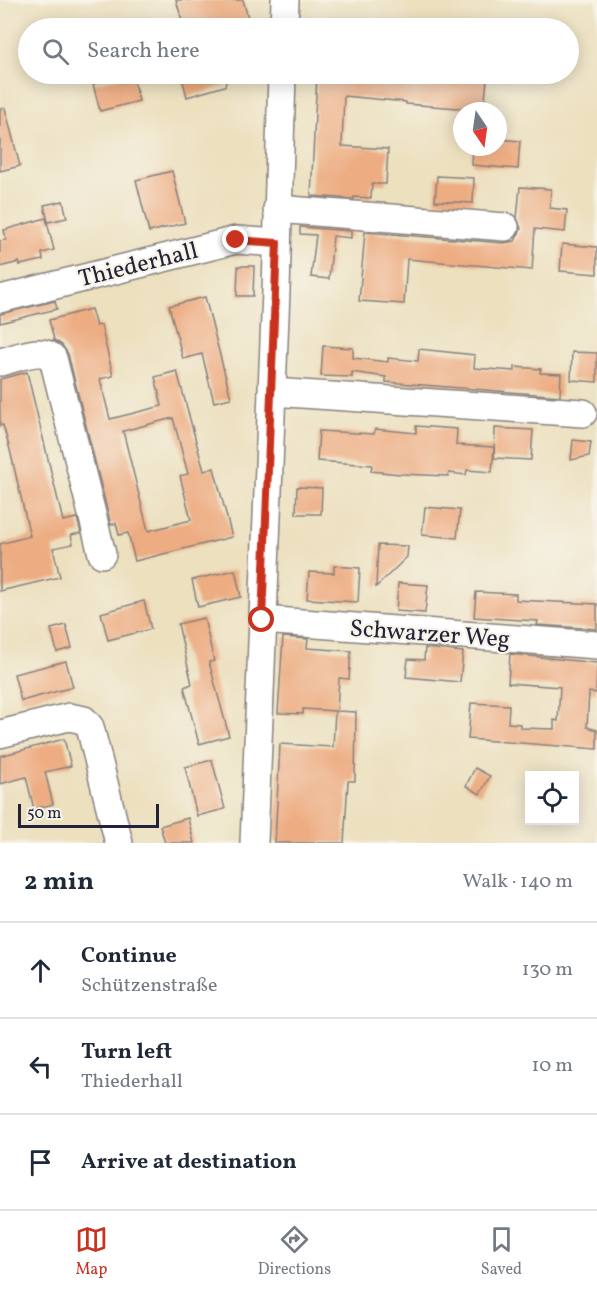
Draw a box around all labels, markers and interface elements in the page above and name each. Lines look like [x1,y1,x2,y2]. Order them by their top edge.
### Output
search box [18,18,579,84]
icon: search [39,35,72,68]
text: Search here [87,36,200,67]
north arrow [453,102,507,156]
route end [222,226,248,252]
street label: Thiederhall [75,235,202,297]
route start [248,606,274,632]
street label: Schwarzer Weg [349,612,511,658]
map controls [525,771,579,825]
button: locate [525,771,579,825]
scale bar [18,801,159,828]
text: 50 m [27,803,61,825]
text: 2 min [24,864,94,900]
text: Walk · 140 m [463,868,573,896]
text: Continue [81,941,177,972]
icon: ahead [24,954,57,987]
text: 130 m [522,956,573,984]
text: Schützenstraße [81,972,218,1000]
text: Turn left [81,1037,172,1068]
icon: left [24,1050,57,1083]
text: 10 m [532,1052,573,1080]
text: Thiederhall [81,1068,183,1096]
icon: arrive [24,1146,57,1179]
text: Arrive at destination [81,1147,297,1178]
tab: Map [75,1223,108,1281]
tab: Directions [258,1223,331,1281]
tab: Saved [481,1223,522,1281]

